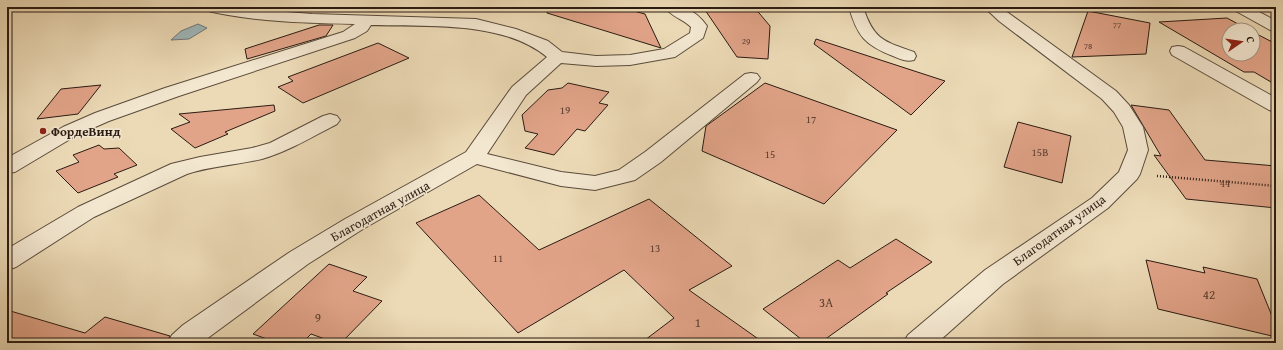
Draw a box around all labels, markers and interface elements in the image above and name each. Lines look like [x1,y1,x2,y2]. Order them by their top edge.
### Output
house number: 77 [1113,18,1121,31]
north arrow [1221,22,1261,62]
house number: 29 [742,34,750,47]
text: С [1242,35,1259,45]
house number: 78 [1084,39,1092,52]
house number: 19 [560,102,570,118]
house number: 17 [806,111,816,127]
place label: ФордеВинд [51,122,121,141]
marker: ФордеВинд [38,126,48,136]
house number: 15В [1032,144,1048,160]
house number: 15 [765,146,775,162]
street label: Благодатная улица [327,175,434,246]
house number: 44 [1220,175,1230,191]
street label: Благодатная улица [1009,189,1110,270]
house number: 13 [650,240,660,256]
house number: 11 [493,250,503,266]
house number: 42 [1203,285,1215,304]
house number: 3А [819,293,833,312]
house number: 9 [315,308,321,327]
house number: 1 [695,313,701,332]

